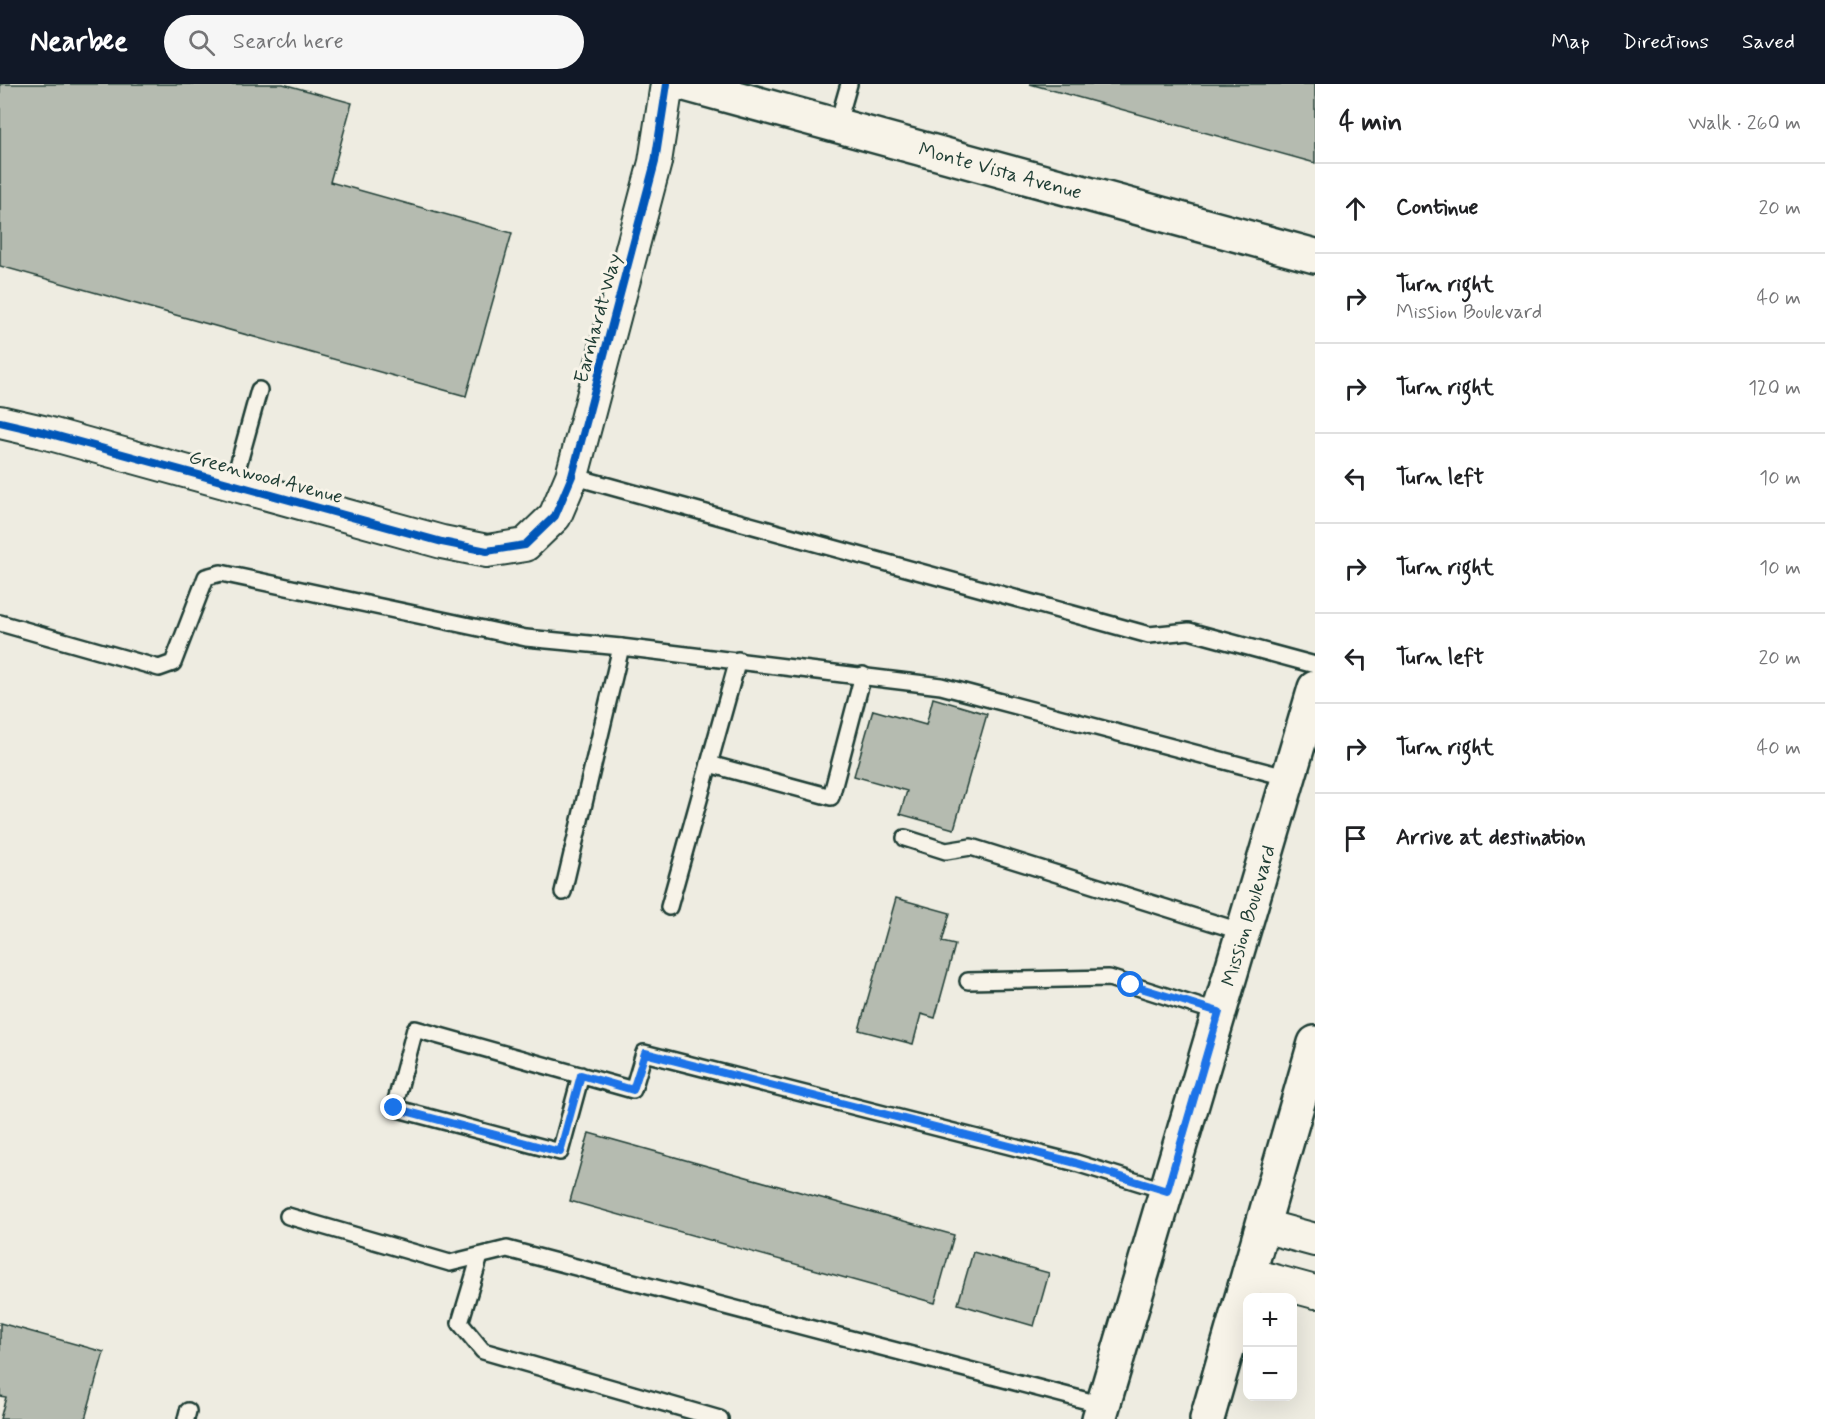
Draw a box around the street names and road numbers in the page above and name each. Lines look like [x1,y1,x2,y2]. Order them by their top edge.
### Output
street label: Monte Vista Avenue [915,136,1085,207]
street label: Earnhardt Way [568,251,629,386]
street label: Greenwood Avenue [186,444,346,511]
street label: Mission Boulevard [1216,842,1283,990]

